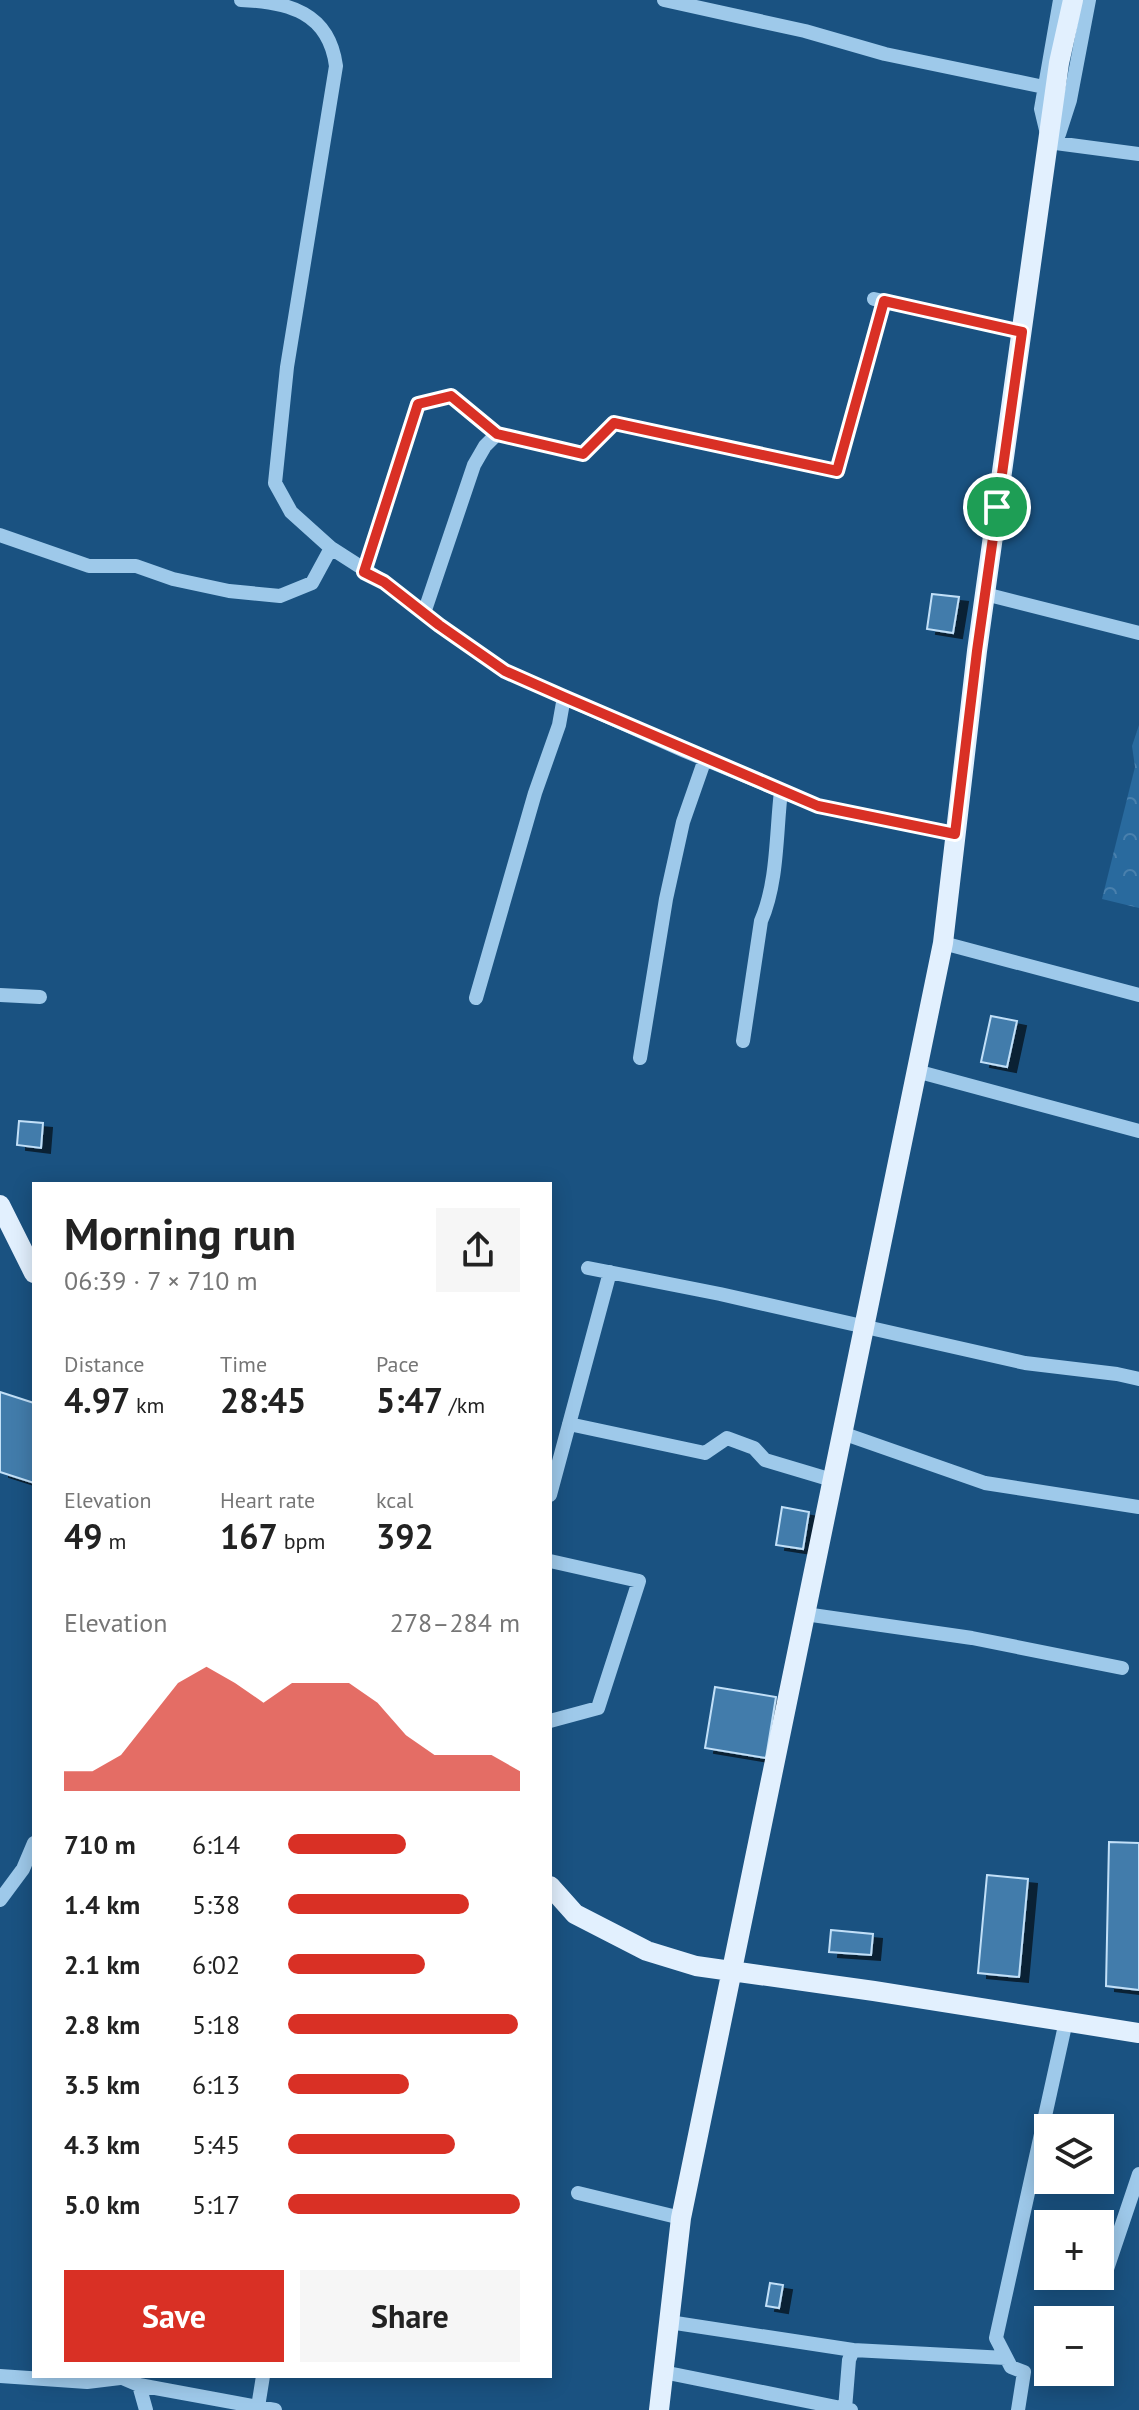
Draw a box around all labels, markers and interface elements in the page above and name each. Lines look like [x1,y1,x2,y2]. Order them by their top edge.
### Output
pin [963,473,1031,541]
icon: arrive [975,485,1019,529]
text: Morning run [64,1205,296,1262]
button: share [436,1208,520,1292]
text: 06:39 · 7 × 710 m [64,1264,258,1297]
text: Distance [64,1350,145,1378]
text: Time [220,1350,267,1378]
text: Pace [376,1350,419,1378]
text: 4.97 [64,1378,130,1422]
text: 28:45 [220,1378,306,1422]
text: 5:47 [376,1378,443,1422]
text: km [130,1391,164,1419]
text: /km [443,1391,485,1419]
text: Elevation [64,1486,152,1514]
text: Heart rate [220,1486,315,1514]
text: kcal [376,1486,414,1514]
text: 49 [64,1514,103,1558]
text: 167 [220,1514,278,1558]
text: 392 [376,1514,434,1558]
text: m [103,1527,126,1555]
text: bpm [278,1527,325,1555]
text: Elevation [64,1606,168,1639]
text: 278–284 m [390,1606,520,1639]
text: 710 m [64,1828,136,1861]
text: 6:14 [192,1828,240,1861]
text: 1.4 km [64,1888,140,1921]
text: 5:38 [192,1888,240,1921]
text: 2.1 km [64,1948,140,1981]
text: 6:02 [192,1948,240,1981]
text: 2.8 km [64,2008,140,2041]
text: 5:18 [192,2008,240,2041]
text: 3.5 km [64,2068,140,2101]
text: 6:13 [192,2068,240,2101]
map controls [1034,2114,1114,2386]
button: layers [1034,2114,1114,2194]
text: 4.3 km [64,2128,140,2161]
text: 5:45 [192,2128,240,2161]
text: 5.0 km [64,2188,140,2221]
text: 5:17 [192,2188,240,2221]
button: + [1034,2210,1114,2290]
button: Save [64,2270,284,2362]
button: Share [300,2270,520,2362]
button: − [1034,2306,1114,2386]

